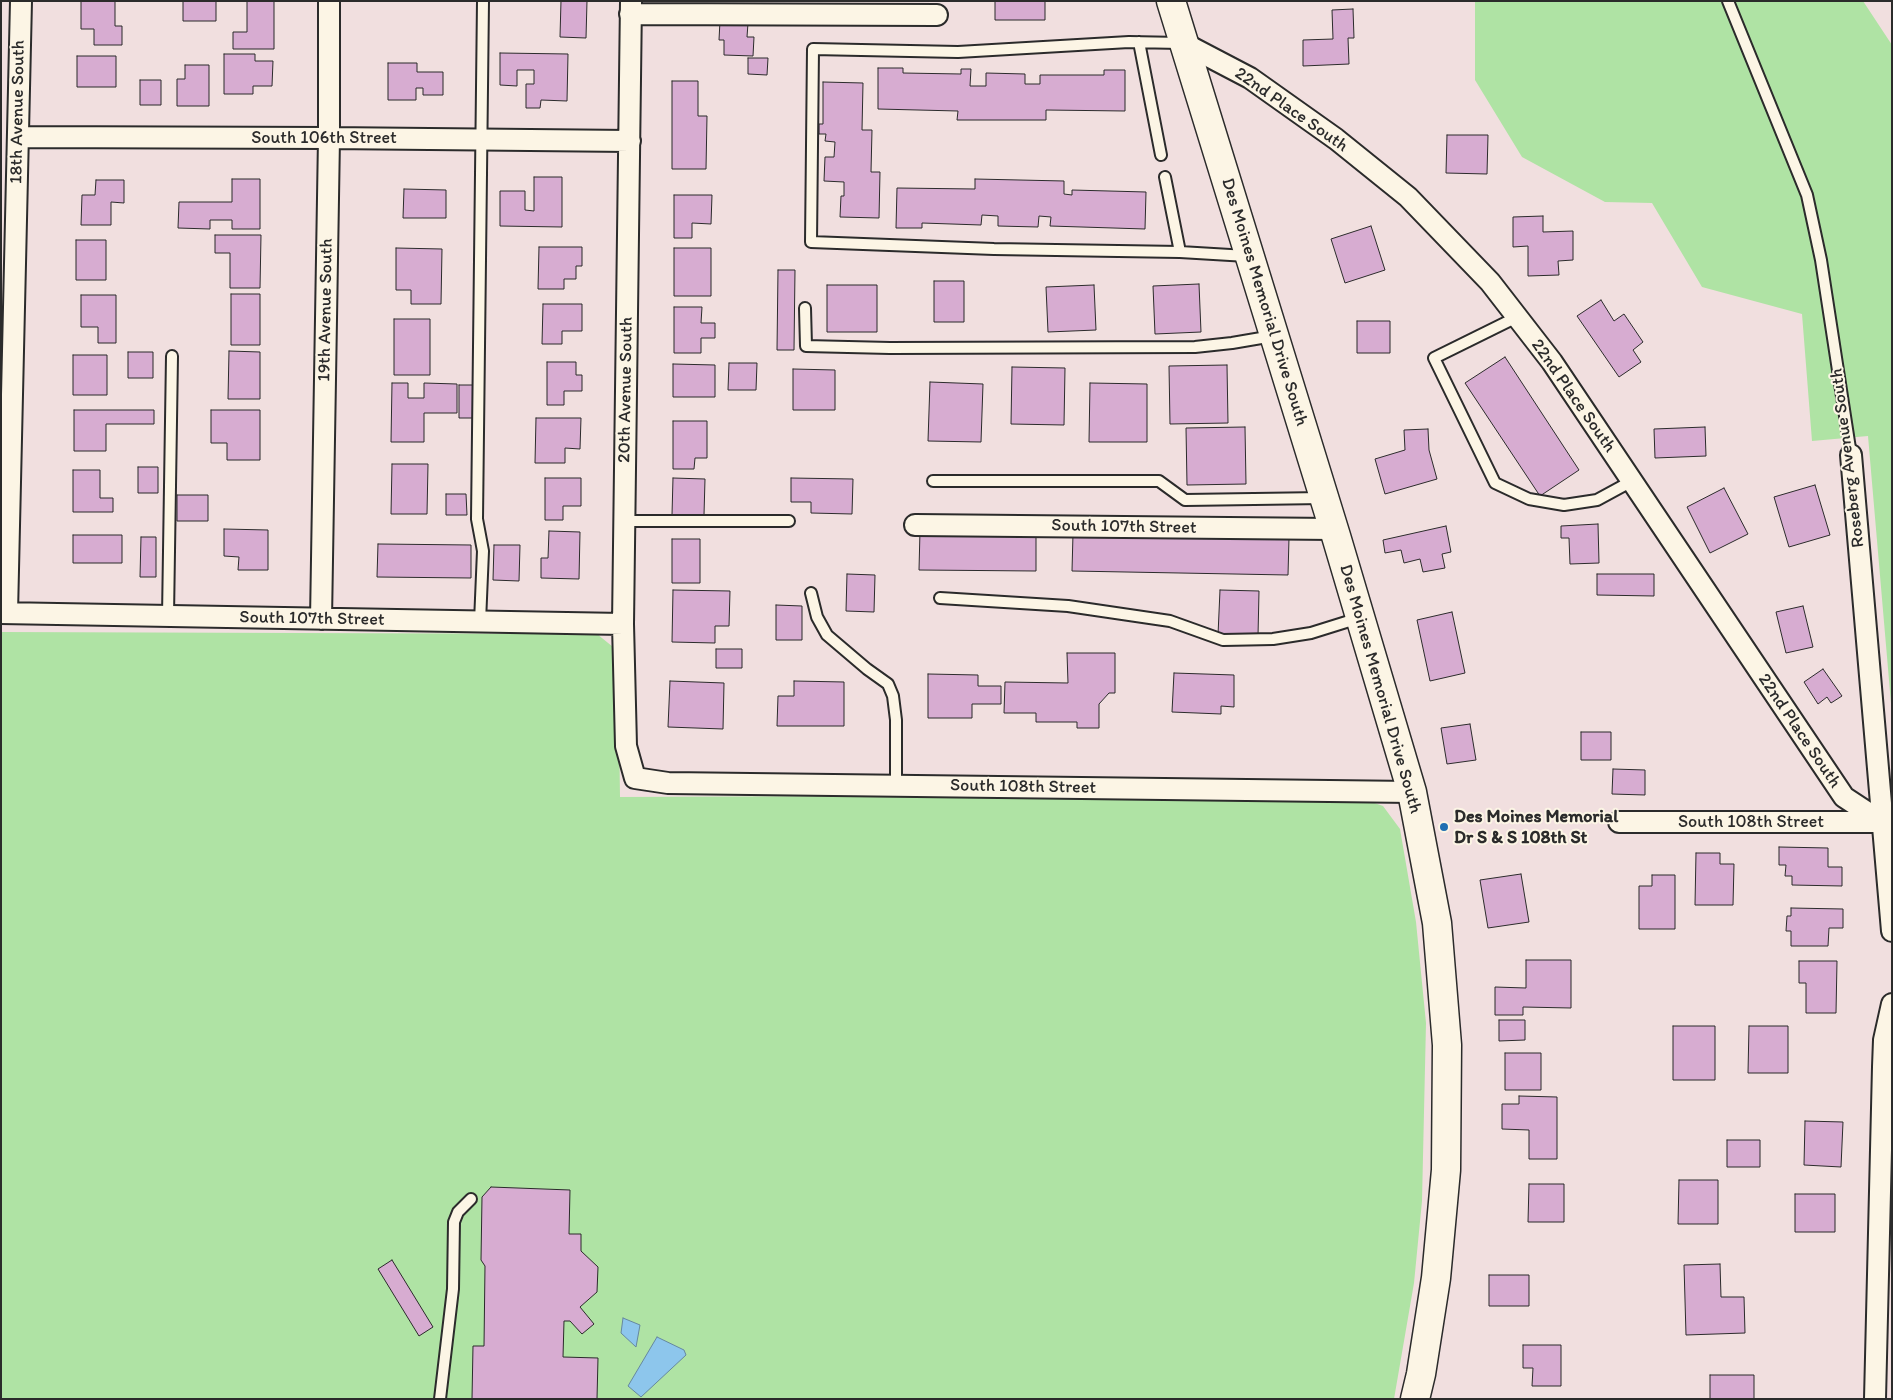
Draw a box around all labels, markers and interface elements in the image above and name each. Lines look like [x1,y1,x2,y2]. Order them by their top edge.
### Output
street label: 18th Avenue South [6,40,30,184]
street label: 22nd Place South [1230,63,1352,157]
street label: South 106th Street [251,127,397,149]
street label: Des Moines Memorial Drive South [1216,175,1312,429]
street label: 19th Avenue South [314,238,338,382]
street label: 20th Avenue South [614,317,638,463]
street label: 22nd Place South [1526,335,1620,457]
street label: Roseberg Avenue South [1826,367,1870,549]
street label: South 107th Street [1051,515,1197,539]
street label: Des Moines Memorial Drive South [1334,562,1426,816]
street label: South 107th Street [239,607,385,631]
street label: 22nd Place South [1753,670,1845,792]
street label: South 108th Street [950,775,1096,799]
place label: Des Moines Memorial Dr S & S 108th St [1454,806,1618,849]
street label: South 108th Street [1678,811,1824,833]
marker: Des Moines Memorial Dr S & S 108th St [1438,821,1450,833]

